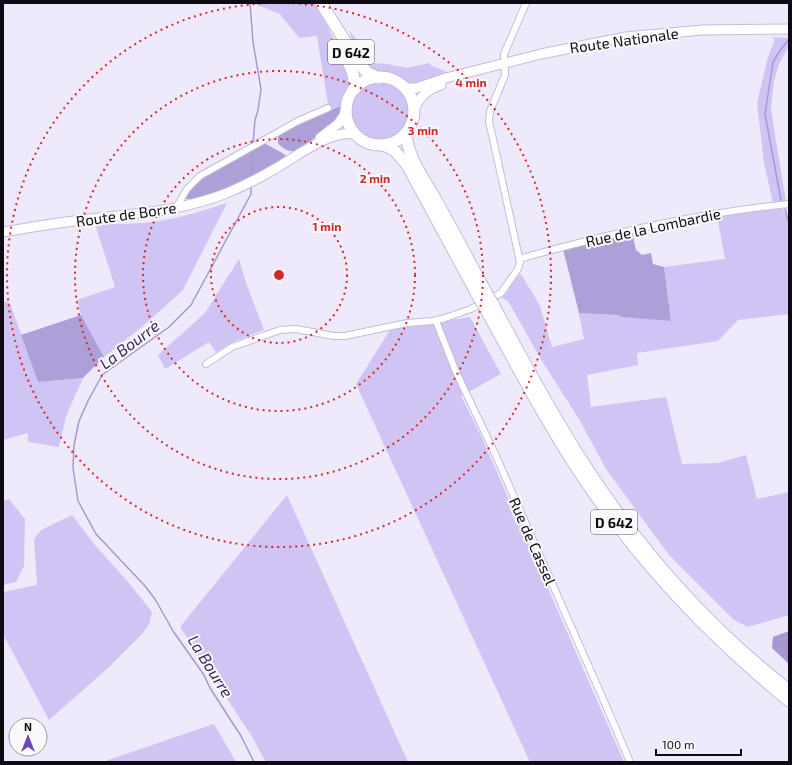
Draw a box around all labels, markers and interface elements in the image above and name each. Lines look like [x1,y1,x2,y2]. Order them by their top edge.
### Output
street label: Route Nationale [568,23,680,57]
road number: D 642 [328,40,374,64]
text: 4 min [455,75,487,89]
text: 3 min [408,123,438,137]
text: 2 min [360,171,390,185]
street label: Route de Borre [75,198,177,230]
street label: Rue de la Lombardie [584,204,722,250]
text: 1 min [313,219,341,233]
centre of rings [272,268,286,282]
water label: La Bourre [95,315,163,373]
street label: Rue de Cassel [506,495,561,588]
road number: D 642 [591,510,637,534]
water label: La Bourre [184,631,238,701]
north arrow [8,717,48,757]
text: N [24,720,32,733]
scale bar [656,731,741,757]
text: 100 m [662,737,694,751]

